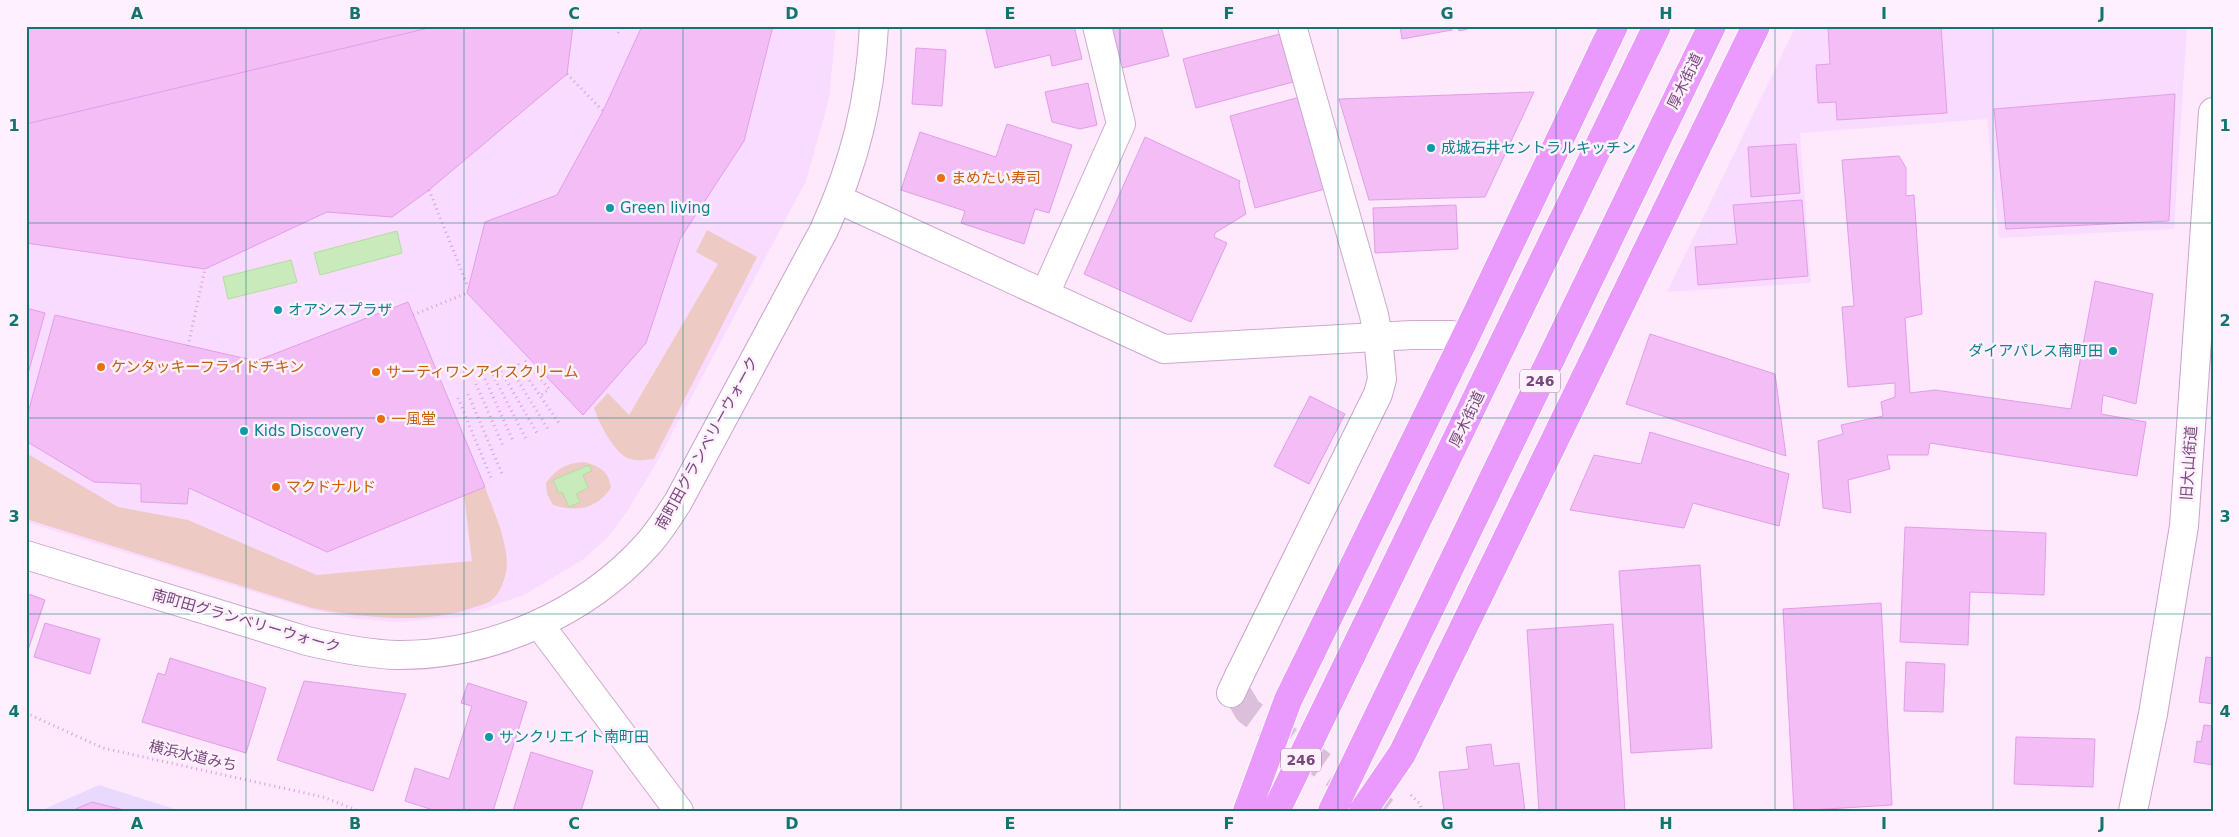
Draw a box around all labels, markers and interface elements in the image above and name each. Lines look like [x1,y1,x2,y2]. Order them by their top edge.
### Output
text: A [131,4,144,23]
text: B [349,4,361,23]
text: C [568,4,580,23]
text: D [785,4,799,23]
text: E [1005,4,1015,23]
text: F [1224,4,1234,23]
text: G [1440,4,1454,23]
text: H [1659,4,1673,23]
text: I [1881,4,1887,23]
text: J [2098,4,2105,23]
street label: 厚木街道 [1664,50,1706,112]
text: 1 [8,116,20,135]
text: 1 [2219,116,2231,135]
place label: 成城石井セントラルキッチン [1441,139,1636,157]
marker: 成城石井セントラルキッチン [1425,142,1437,154]
place label: まめたい寿司 [951,169,1041,187]
marker: まめたい寿司 [935,172,947,184]
place label: Green living [620,199,711,217]
marker: Green living [604,202,616,214]
place label: オアシスプラザ [288,301,392,319]
marker: オアシスプラザ [272,304,284,316]
text: 2 [8,311,20,330]
text: 2 [2219,311,2231,330]
place label: ダイアパレス南町田 [1968,342,2103,360]
marker: ダイアパレス南町田 [2107,345,2119,357]
street label: 南町田グランベリーウォーク [652,353,762,533]
place label: ケンタッキーフライドチキン [111,358,304,376]
marker: ケンタッキーフライドチキン [95,361,107,373]
place label: サーティワンアイスクリーム [386,363,578,381]
marker: サーティワンアイスクリーム [370,366,382,378]
road number: 246 [1520,370,1560,392]
street label: 厚木街道 [1446,388,1488,450]
place label: 一風堂 [391,410,436,428]
marker: 一風堂 [375,413,387,425]
place label: Kids Discovery [254,422,364,440]
marker: Kids Discovery [238,425,250,437]
street label: 旧大山街道 [2177,425,2201,501]
place label: マクドナルド [286,478,376,496]
marker: マクドナルド [270,481,282,493]
text: 3 [8,507,20,526]
text: 3 [2219,507,2231,526]
street label: 南町田グランベリーウォーク [150,585,342,657]
text: 4 [8,702,20,721]
text: 4 [2219,702,2231,721]
place label: サンクリエイト南町田 [499,728,649,746]
marker: サンクリエイト南町田 [483,731,495,743]
street label: 横浜水道みち [147,737,239,775]
road number: 246 [1281,748,1321,772]
text: A [131,814,144,833]
text: B [349,814,361,833]
text: C [568,814,580,833]
text: D [785,814,799,833]
text: E [1005,814,1015,833]
text: F [1224,814,1234,833]
text: G [1440,814,1454,833]
text: H [1659,814,1673,833]
text: I [1881,814,1887,833]
text: J [2098,814,2105,833]

